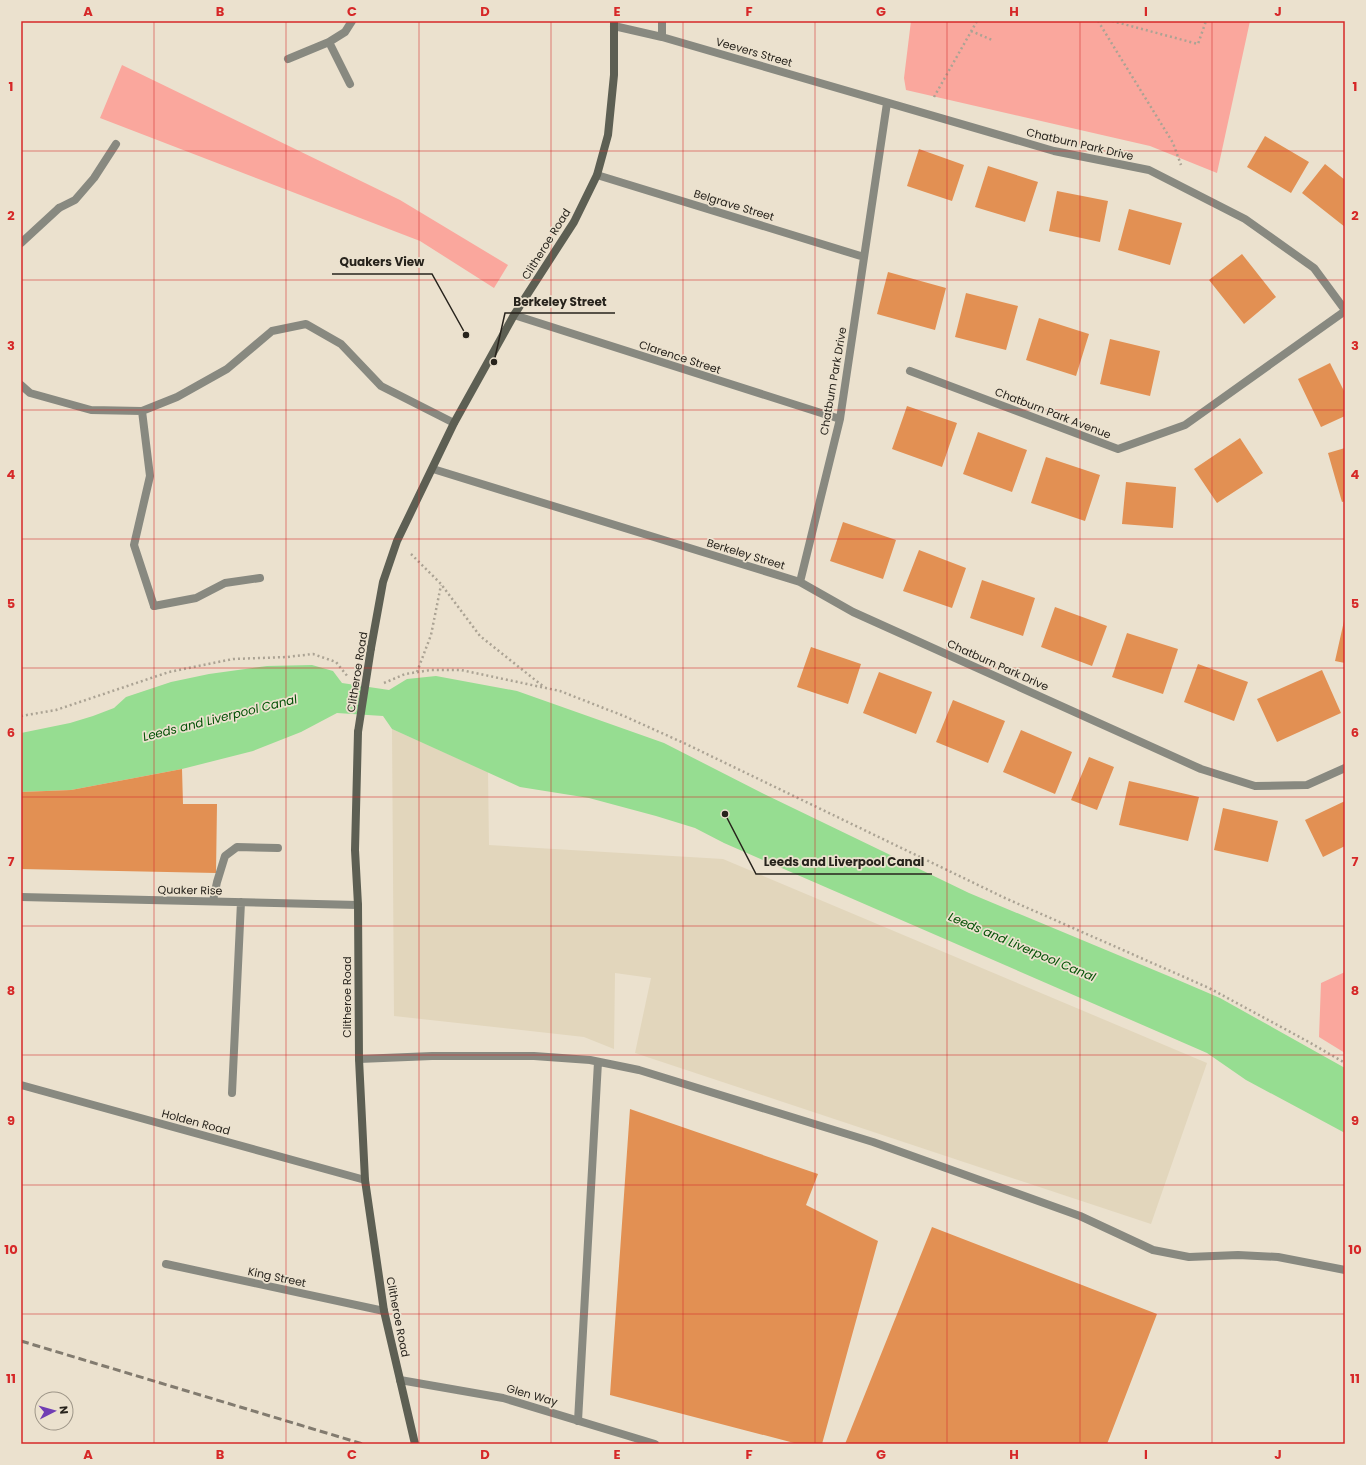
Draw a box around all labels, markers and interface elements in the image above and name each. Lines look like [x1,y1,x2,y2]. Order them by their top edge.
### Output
text: A [83,2,93,21]
text: B [216,2,225,21]
text: C [347,2,357,21]
text: D [480,2,490,21]
text: E [613,2,621,21]
text: F [745,2,753,21]
text: G [876,2,886,21]
text: H [1009,2,1019,21]
text: I [1144,2,1148,21]
text: J [1274,2,1282,21]
street label: Veevers Street [714,33,794,71]
text: 1 [9,77,13,96]
text: 1 [1353,77,1357,96]
street label: Chatburn Park Drive [1025,124,1135,164]
street label: Belgrave Street [692,185,776,225]
street label: Clitheroe Road [518,205,574,283]
text: 2 [7,206,15,225]
text: 2 [1351,206,1359,225]
callout: Quakers View [332,250,432,274]
text: Quakers View [340,253,425,270]
callout: Berkeley Street [505,289,615,313]
text: Berkeley Street [513,293,607,310]
street label: Chatburn Park Drive [816,325,850,436]
text: 3 [7,336,15,355]
street label: Clarence Street [637,336,723,378]
text: 3 [1351,336,1359,355]
street label: Chatburn Park Avenue [993,383,1114,443]
text: 4 [7,465,16,484]
text: 4 [1351,465,1360,484]
street label: Berkeley Street [705,535,787,573]
text: 5 [7,594,15,613]
text: 5 [1351,594,1359,613]
street label: Clitheroe Road [343,631,371,713]
street label: Chatburn Park Drive [945,635,1051,695]
water label: Leeds and Liverpool Canal [141,690,299,745]
text: 6 [7,723,15,742]
text: 6 [1351,723,1359,742]
callout: Leeds and Liverpool Canal [756,850,932,874]
text: 7 [8,852,15,871]
text: 7 [1352,852,1359,871]
text: Leeds and Liverpool Canal [764,853,924,870]
street label: Quaker Rise [158,881,223,899]
water label: Leeds and Liverpool Canal [946,908,1098,985]
street label: Clitheroe Road [339,956,355,1038]
text: 8 [7,981,15,1000]
text: 8 [1351,981,1359,1000]
street label: Holden Road [160,1105,232,1139]
text: 9 [7,1111,15,1130]
text: 9 [1351,1111,1359,1130]
text: 10 [4,1240,18,1259]
text: 10 [1348,1240,1362,1259]
street label: King Street [247,1263,307,1291]
street label: Clitheroe Road [382,1276,414,1358]
text: 11 [6,1369,16,1388]
text: 11 [1350,1369,1360,1388]
street label: Glen Way [505,1380,560,1410]
north arrow [34,1391,74,1431]
text: N [56,1405,72,1415]
text: A [83,1445,93,1464]
text: B [216,1445,225,1464]
text: C [347,1445,357,1464]
text: D [480,1445,490,1464]
text: E [613,1445,621,1464]
text: F [745,1445,753,1464]
text: G [876,1445,886,1464]
text: H [1009,1445,1019,1464]
text: I [1144,1445,1148,1464]
text: J [1274,1445,1282,1464]

